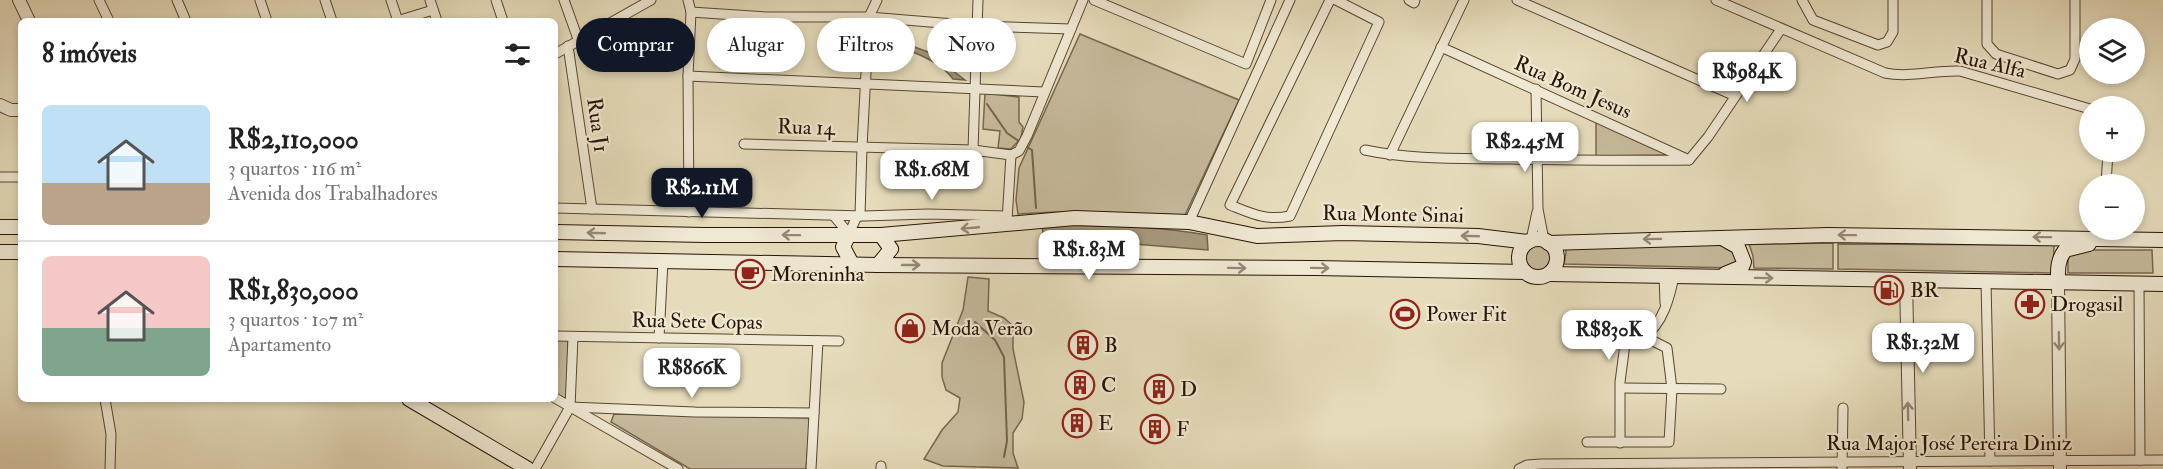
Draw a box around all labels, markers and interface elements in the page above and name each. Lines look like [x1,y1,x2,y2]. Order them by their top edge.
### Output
chip: Comprar [576,18,695,72]
chip: Alugar [707,18,805,72]
chip: Filtros [817,18,915,72]
chip: Novo [927,18,1016,72]
map controls [2079,18,2145,240]
button: layers [2079,18,2145,84]
text: 8 imóveis [42,38,137,70]
icon: filters [501,38,534,71]
street label: Rua Alfa [1951,42,2029,85]
street label: Rua Bom Jesus [1510,50,1636,125]
pin: R$984K [1698,52,1796,103]
text: R$984K [1712,59,1782,84]
street label: Rua J1 [580,96,615,154]
button: + [2079,96,2145,162]
street label: Rua 14 [777,113,837,142]
pin: R$2.45M [1470,122,1580,173]
text: R$2,110,000 [228,124,359,156]
icon: home [90,129,162,201]
text: R$2.45M [1486,129,1564,154]
pin: R$1.68M [877,150,987,201]
text: 3 quartos · 116 m² [228,156,361,181]
text: R$1.68M [894,157,970,182]
pin: R$2.11M [647,168,757,219]
button: − [2079,174,2145,240]
text: R$2.11M [665,175,739,200]
text: Avenida dos Trabalhadores [228,181,438,206]
street label: Rua Monte Sinai [1322,200,1464,229]
one-way arrow [960,223,980,234]
one-way arrow [586,227,606,238]
one-way arrow [781,229,801,241]
pin: R$1.83M [1034,230,1144,281]
one-way arrow [1460,230,1480,242]
one-way arrow [1837,230,1857,241]
one-way arrow [2032,231,2052,243]
one-way arrow [1642,234,1662,245]
text: R$1.83M [1052,237,1126,262]
cafe icon: Moreninha [734,258,766,290]
one-way arrow [900,259,920,271]
place label: Moreninha [771,261,865,288]
one-way arrow [1226,262,1246,274]
one-way arrow [1309,262,1329,274]
one-way arrow [1753,272,1773,284]
fuel station icon: BR [1873,274,1905,306]
text: R$1,830,000 [228,275,358,307]
place label: BR [1910,277,1940,304]
icon: home [90,280,162,352]
pharmacy icon: Drogasil [2014,288,2046,320]
place label: Drogasil [2051,291,2124,318]
sports icon: Power Fit [1389,298,1421,330]
place label: Power Fit [1426,301,1507,328]
text: 3 quartos · 107 m² [228,307,363,332]
street label: Rua Sete Copas [631,307,763,336]
pin: R$830K [1560,310,1658,361]
shop icon: Moda Verão [894,312,926,344]
place label: Moda Verão [931,315,1033,342]
text: R$830K [1576,317,1642,342]
pin: R$1.32M [1868,323,1978,374]
building icon: B [1067,329,1099,361]
text: R$1.32M [1886,330,1960,355]
one-way arrow [2053,331,2065,351]
text: Apartamento [228,332,331,357]
place label: B [1104,332,1118,359]
pin: R$866K [643,348,741,399]
text: R$866K [657,355,727,380]
building icon: C [1064,369,1096,401]
place label: C [1101,372,1116,399]
building icon: D [1143,373,1175,405]
place label: D [1180,376,1197,403]
one-way arrow [1903,401,1914,421]
building icon: E [1061,407,1093,439]
place label: E [1098,410,1113,437]
building icon: F [1139,413,1171,445]
place label: F [1176,416,1189,443]
street label: Rua Major José Pereira Diniz [1826,430,2072,457]

